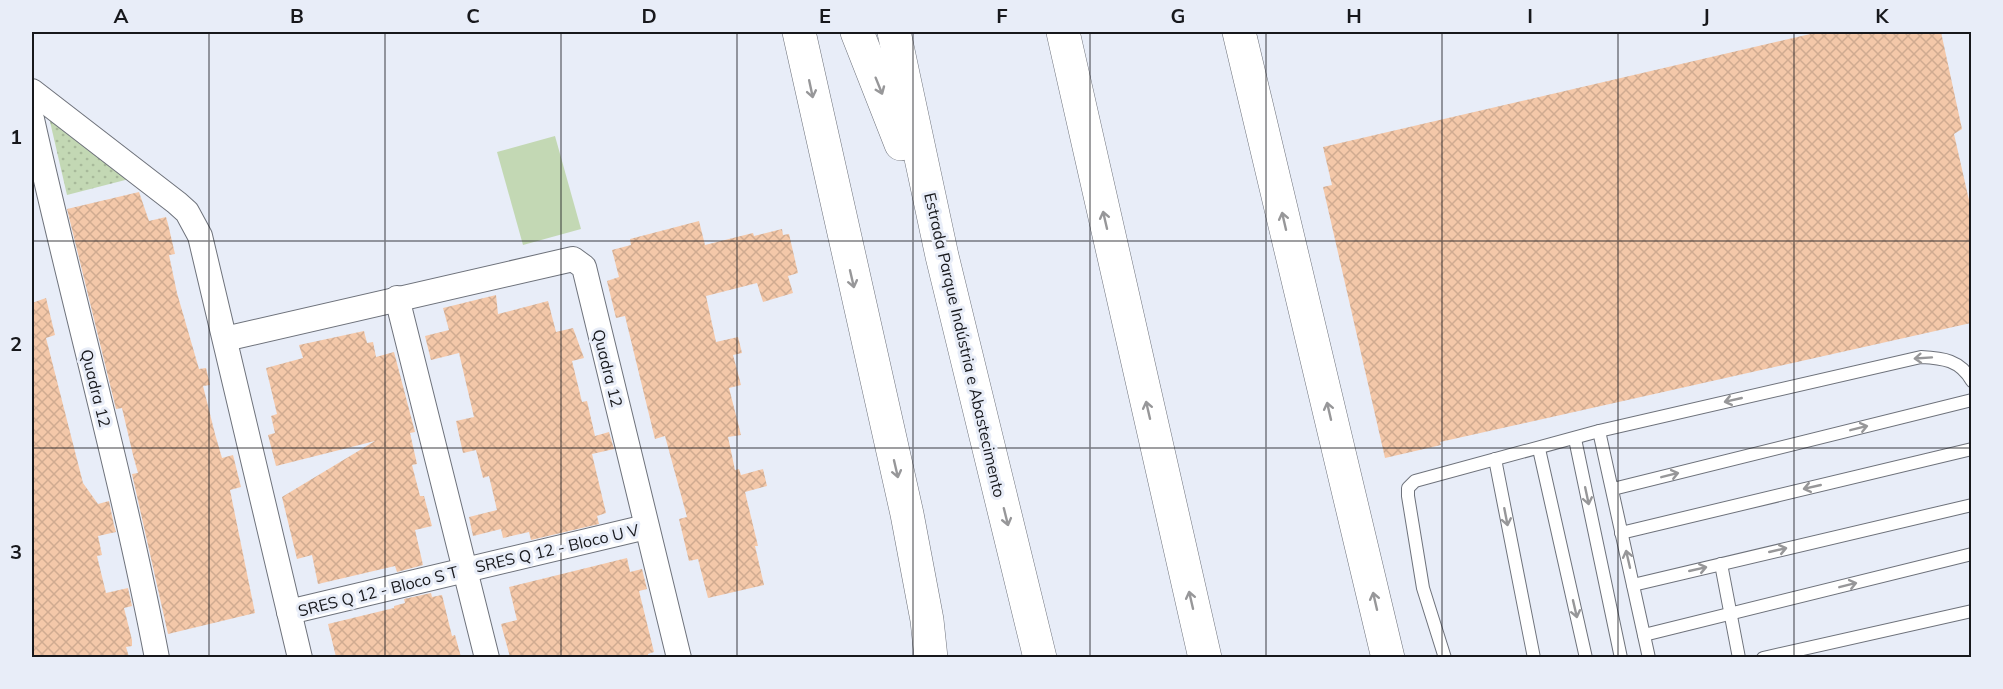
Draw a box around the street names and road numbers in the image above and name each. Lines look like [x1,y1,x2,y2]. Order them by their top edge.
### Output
street label: Estrada Parque Indústria e Abastecimento [920,191,1010,499]
street label: Quadra 12 [589,327,627,409]
street label: Quadra 12 [77,347,115,429]
street label: SRES Q 12 - Bloco U V [473,519,642,577]
street label: SRES Q 12 - Bloco S T [296,561,460,621]

